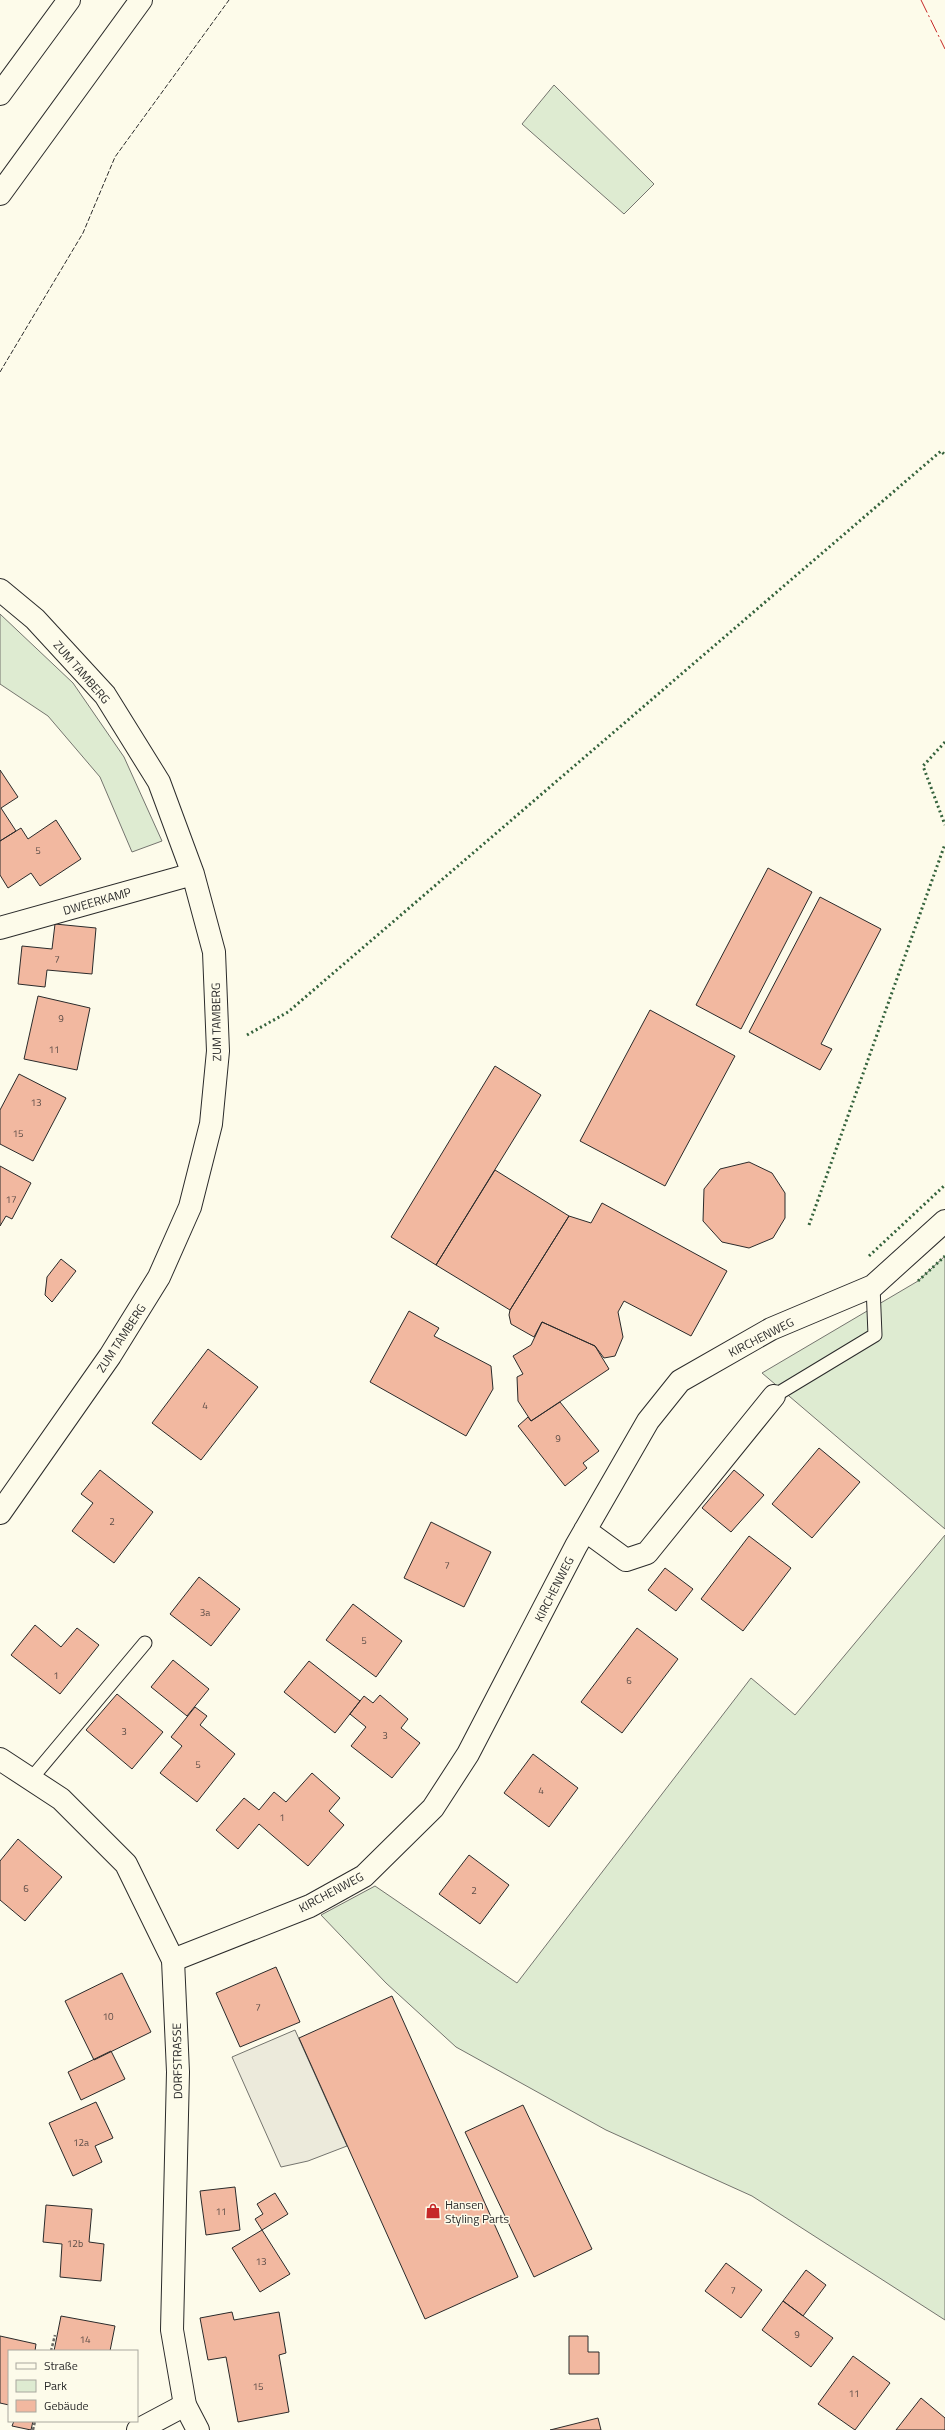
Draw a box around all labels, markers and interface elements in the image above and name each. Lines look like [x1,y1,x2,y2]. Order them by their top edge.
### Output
street label: ZUM TAMBERG [49,636,115,708]
house number: 5 [35,843,41,858]
street label: DWEERKAMP [61,882,133,920]
house number: 7 [54,952,60,967]
street label: ZUM TAMBERG [206,982,226,1062]
house number: 9 [58,1011,64,1026]
house number: 11 [48,1042,60,1057]
house number: 13 [30,1095,42,1110]
house number: 15 [12,1126,24,1141]
house number: 17 [5,1192,17,1207]
street label: ZUM TAMBERG [92,1300,150,1376]
street label: KIRCHENWEG [725,1312,797,1362]
house number: 4 [202,1398,208,1413]
house number: 9 [555,1431,561,1446]
house number: 2 [109,1514,115,1529]
street label: KIRCHENWEG [529,1553,579,1625]
house number: 7 [444,1558,450,1573]
house number: 3a [200,1605,210,1620]
house number: 5 [361,1633,367,1648]
house number: 1 [53,1668,59,1683]
house number: 6 [626,1673,632,1688]
house number: 3 [121,1724,127,1739]
house number: 3 [382,1728,388,1743]
house number: 5 [195,1757,201,1772]
house number: 4 [538,1783,544,1798]
house number: 1 [279,1810,285,1825]
street label: KIRCHENWEG [295,1867,367,1917]
house number: 6 [23,1881,29,1896]
house number: 2 [471,1883,477,1898]
house number: 7 [255,2000,261,2015]
house number: 10 [102,2009,114,2024]
street label: DORFSTRASSE [167,2022,187,2099]
house number: 12a [73,2135,89,2150]
place label: Hansen Styling Parts [445,2195,509,2228]
shop icon: Hansen Styling Parts [424,2202,442,2220]
house number: 11 [215,2204,227,2219]
house number: 12b [67,2236,83,2251]
house number: 13 [255,2254,267,2269]
house number: 7 [730,2283,736,2298]
house number: 9 [794,2327,800,2342]
house number: 14 [79,2332,91,2347]
legend [8,2350,138,2422]
text: Straße [44,2356,78,2375]
text: Park [44,2376,67,2395]
house number: 15 [252,2379,264,2394]
house number: 11 [848,2386,860,2401]
text: Gebäude [44,2396,89,2415]

